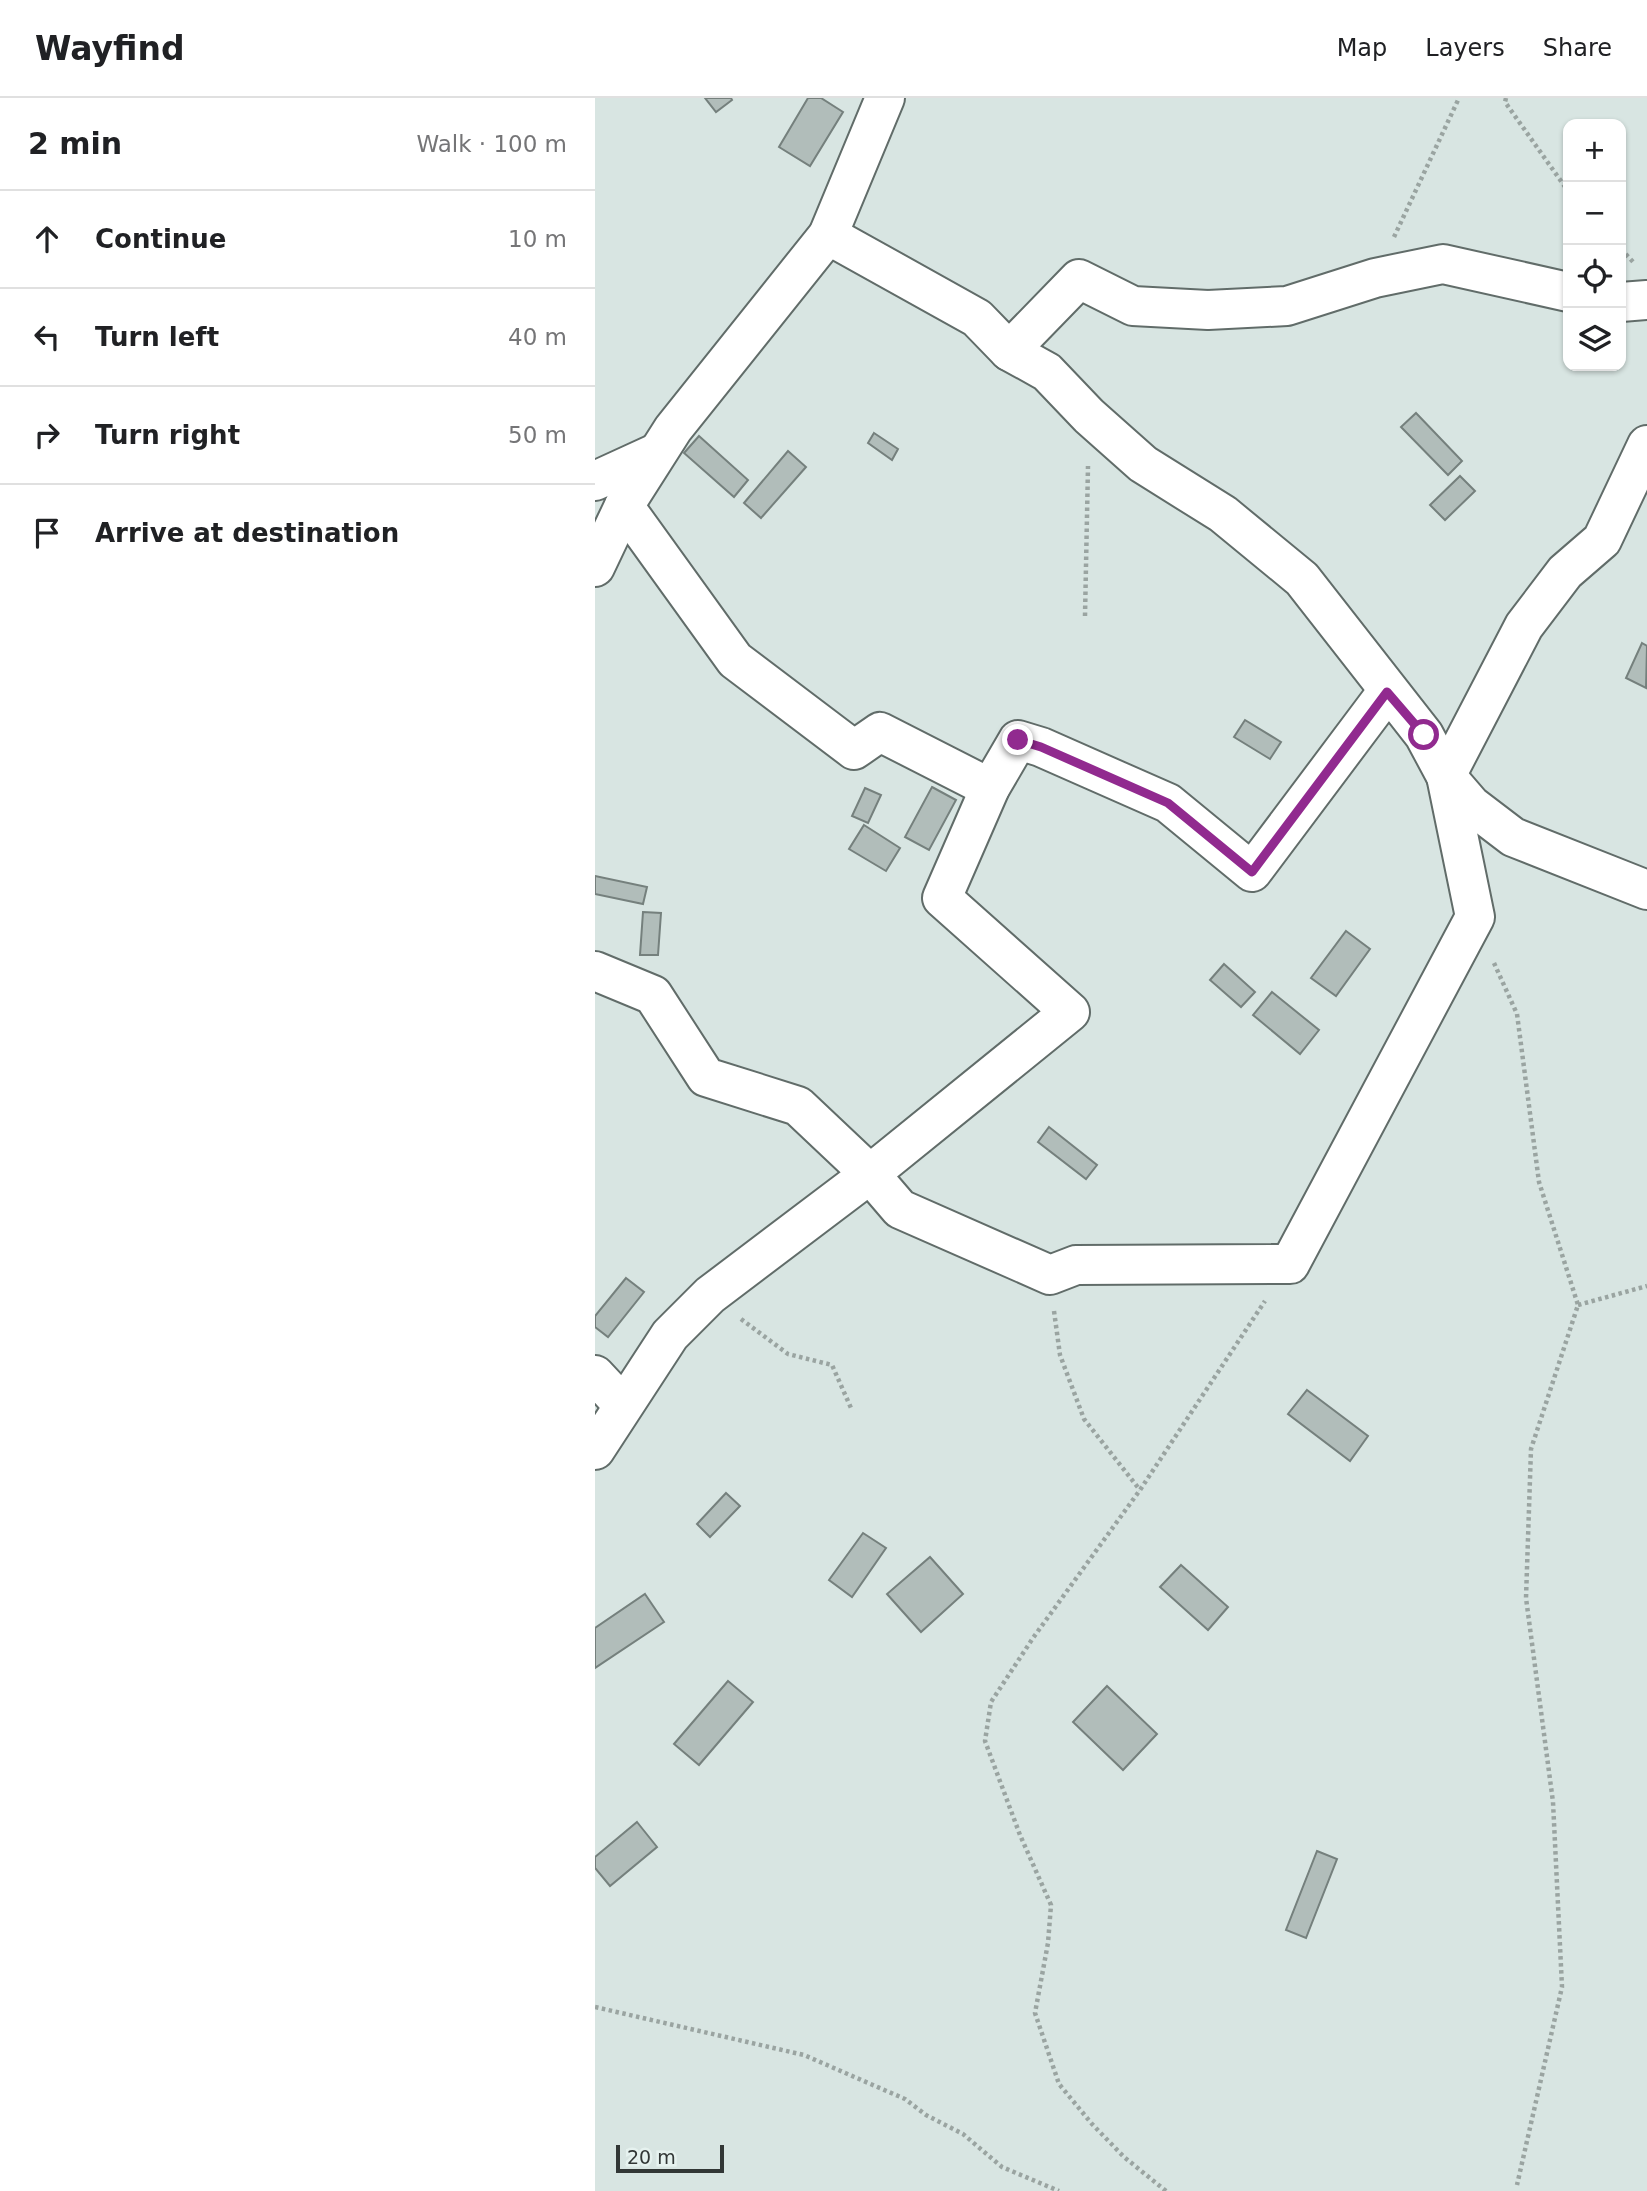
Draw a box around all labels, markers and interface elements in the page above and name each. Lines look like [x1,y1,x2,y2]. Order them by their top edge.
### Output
text: Wayfind [35,29,185,68]
text: Map [1337,34,1387,62]
text: Layers [1425,34,1505,62]
text: Share [1543,34,1612,62]
map controls [1563,119,1626,371]
button: + [1563,119,1626,182]
text: 2 min [28,126,122,161]
text: Walk · 100 m [416,131,567,157]
button: − [1563,182,1626,245]
icon: ahead [28,220,66,258]
text: Continue [95,224,226,254]
text: 10 m [508,226,567,252]
button: locate [1563,245,1626,308]
button: layers [1563,308,1626,371]
icon: left [28,318,66,356]
text: Turn left [95,322,219,352]
text: 40 m [508,324,567,350]
icon: right [28,416,66,454]
text: Turn right [95,420,240,450]
text: 50 m [508,422,567,448]
icon: arrive [28,514,66,552]
text: Arrive at destination [95,518,399,548]
route start [1408,719,1439,750]
route end [1002,724,1033,755]
scale bar [616,2142,725,2174]
text: 20 m [627,2146,676,2168]

